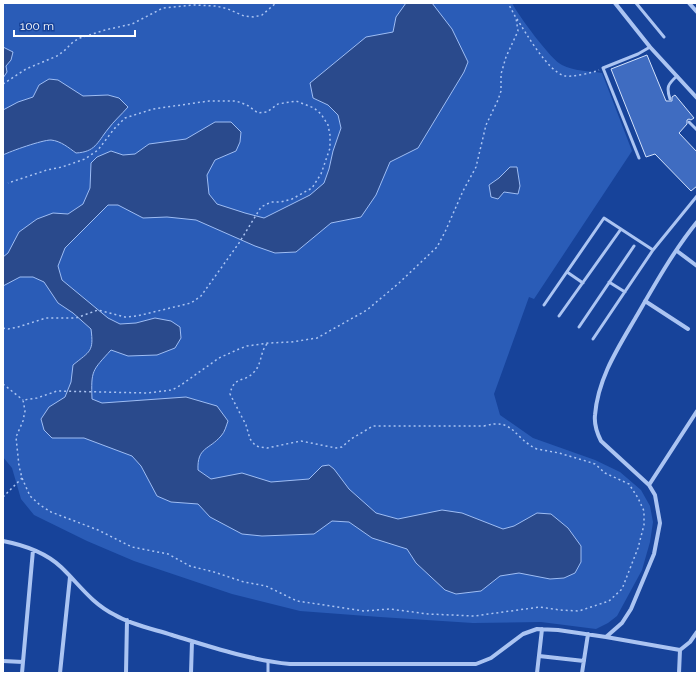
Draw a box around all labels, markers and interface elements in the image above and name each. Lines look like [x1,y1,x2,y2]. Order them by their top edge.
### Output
scale bar [14,12,135,38]
text: 100 m [20,19,54,33]

